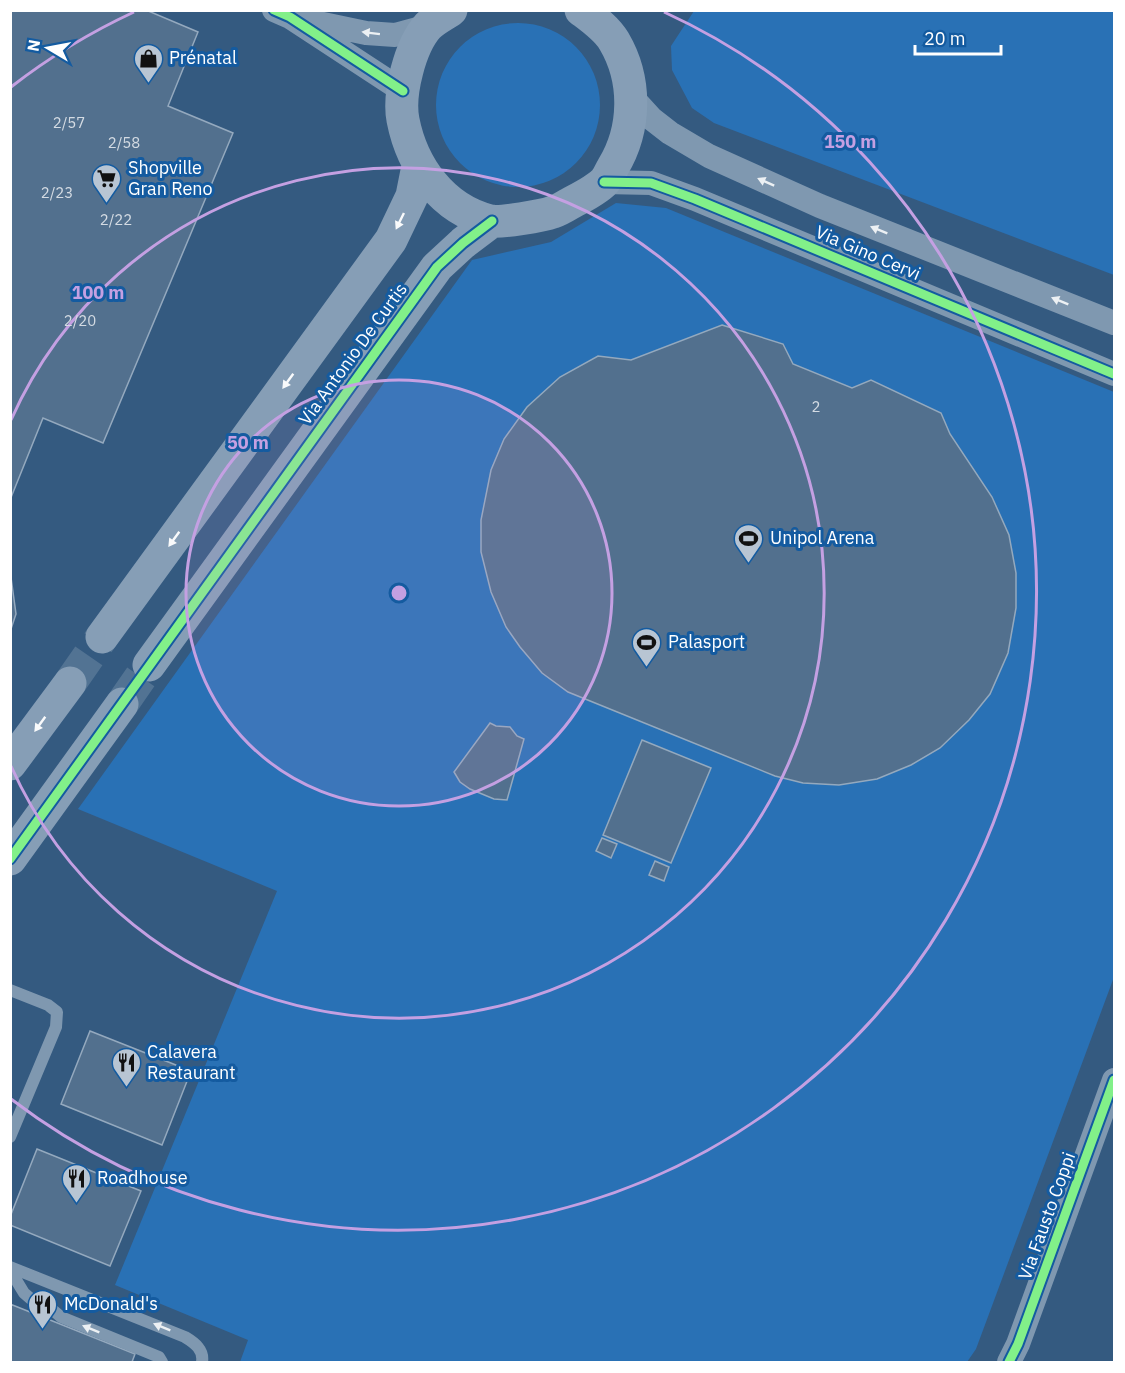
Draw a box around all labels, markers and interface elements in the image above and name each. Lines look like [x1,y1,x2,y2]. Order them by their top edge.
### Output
north arrow [18,18,78,78]
scale bar [915,18,1000,56]
text: 20 m [924,27,966,50]
one-way arrow [362,28,381,38]
text: N [22,38,44,53]
shop icon: Prénatal [132,42,164,84]
place label: Prénatal [169,46,237,69]
house number: 2/57 [53,113,85,132]
text: 150 m [824,130,876,153]
house number: 2/58 [108,133,140,152]
place label: Shopville Gran Reno [128,156,213,200]
supermarket icon: Shopville Gran Reno [91,162,123,204]
one-way arrow [758,178,775,187]
house number: 2/23 [41,183,73,202]
house number: 2/22 [100,210,132,229]
one-way arrow [395,213,404,230]
street label: Via Gino Cervi [812,220,924,285]
one-way arrow [869,224,887,234]
street label: Via Antonio De Curtis [293,278,412,429]
text: 100 m [72,281,124,304]
one-way arrow [1051,296,1069,305]
house number: 2/20 [64,311,96,330]
one-way arrow [282,373,294,389]
house number: 2 [811,397,821,416]
text: 50 m [227,431,269,454]
sports icon: Unipol Arena [733,522,765,564]
place label: Unipol Arena [770,526,875,549]
one-way arrow [168,531,180,546]
centre of rings [389,583,409,603]
sports icon: Palasport [631,626,663,668]
place label: Palasport [668,630,745,653]
one-way arrow [34,715,46,731]
place label: Calavera Restaurant [147,1040,236,1084]
restaurant icon: Calavera Restaurant [110,1046,142,1088]
street label: Via Fausto Coppi [1013,1149,1080,1283]
restaurant icon: Roadhouse [60,1162,92,1204]
place label: Roadhouse [97,1166,188,1189]
restaurant icon: McDonald's [27,1288,59,1330]
place label: McDonald's [64,1292,158,1315]
one-way arrow [153,1322,171,1332]
one-way arrow [81,1324,99,1334]

